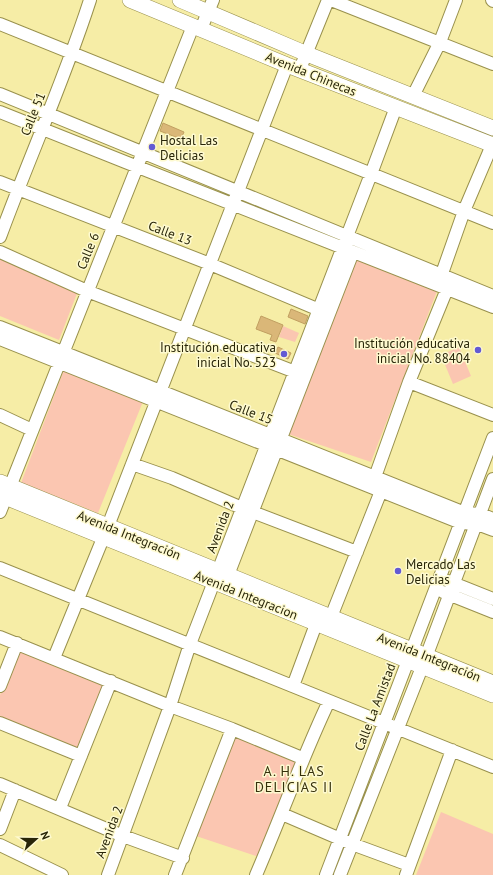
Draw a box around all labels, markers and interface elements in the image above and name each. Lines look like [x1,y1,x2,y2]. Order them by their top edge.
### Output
street label: Avenida Chinecas [263,48,359,100]
street label: Calle 51 [17,90,49,138]
place label: Hostal Las Delicias [160,132,218,164]
marker: Hostal Las Delicias [147,142,157,152]
street label: Calle 13 [146,217,194,249]
street label: Calle 6 [73,230,103,272]
place label: Institución educativa inicial No. 88404 [354,335,470,367]
place label: Institución educativa inicial No. 523 [160,339,276,371]
marker: Institución educativa inicial No. 88404 [473,345,483,355]
marker: Institución educativa inicial No. 523 [279,349,289,359]
street label: Calle 15 [227,396,275,428]
street label: Avenida 2 [202,499,238,555]
street label: Avenida Integración [75,506,183,564]
place label: Mercado Las Delicias [406,556,475,588]
street label: Avenida Integracion [192,566,300,624]
marker: Mercado Las Delicias [393,566,403,576]
street label: Avenida Integración [375,628,483,686]
street label: Calle La Amistad [351,661,399,753]
district label: A. H. LAS DELICIAS II [255,762,333,796]
street label: Avenida 2 [91,804,127,860]
north arrow [16,819,56,859]
text: N [38,830,53,841]

